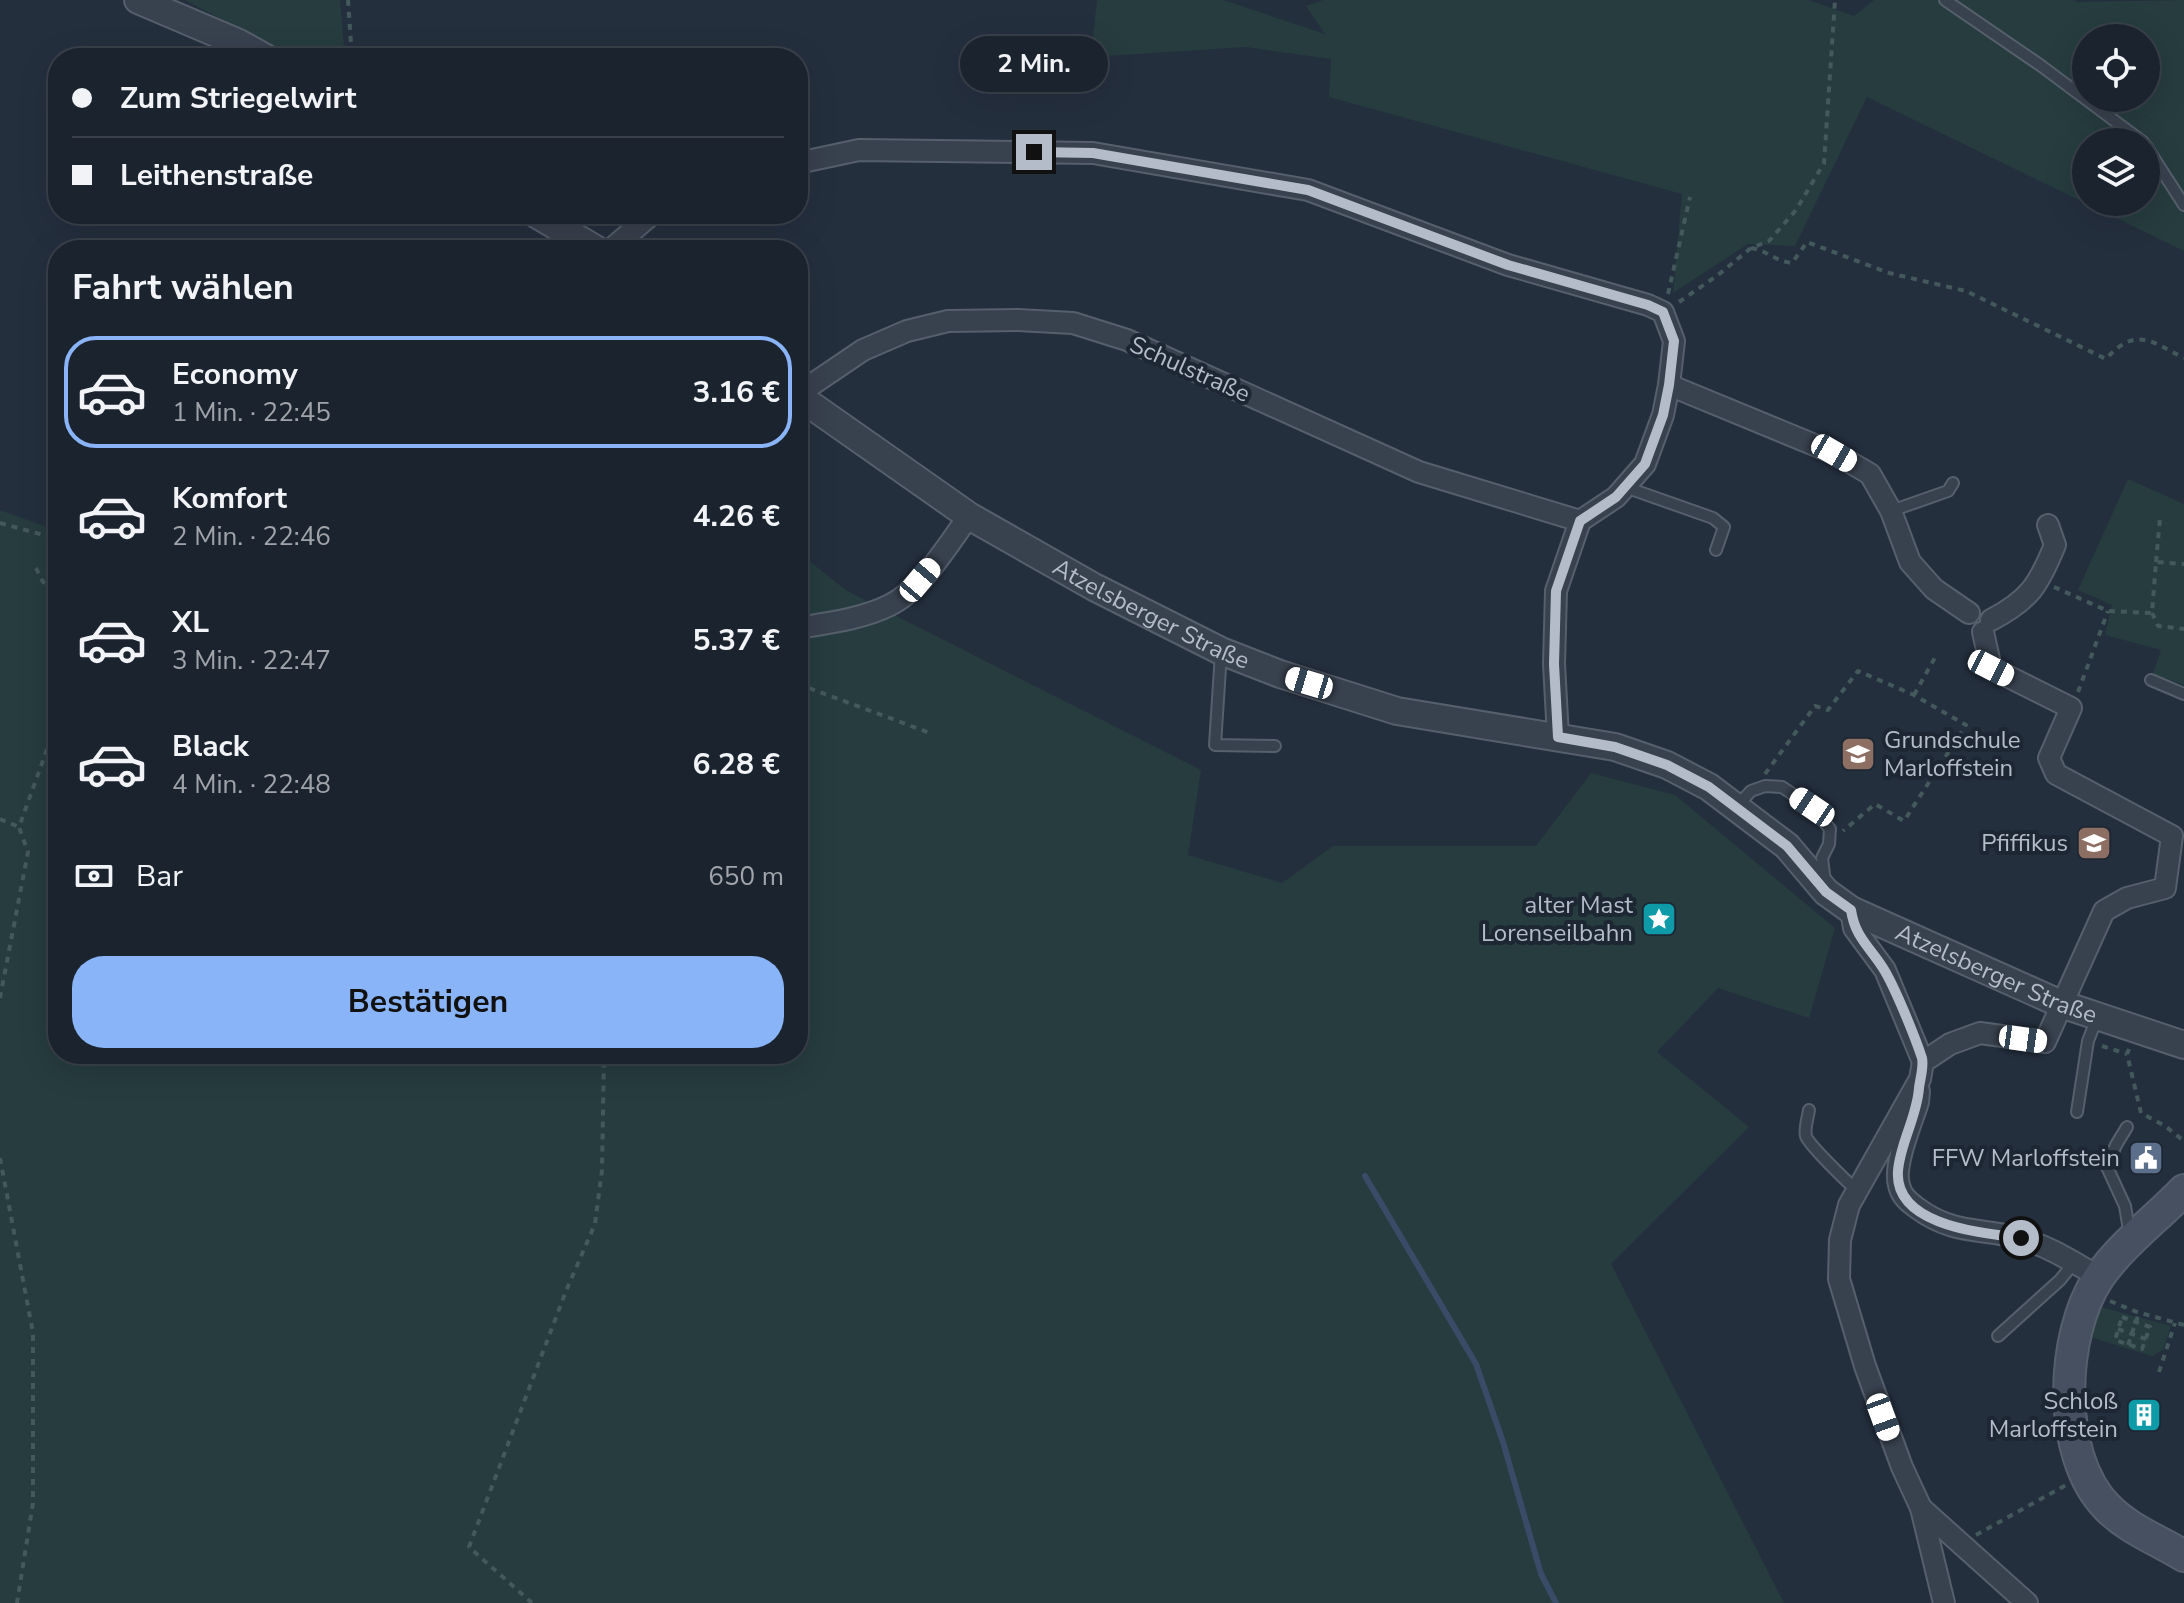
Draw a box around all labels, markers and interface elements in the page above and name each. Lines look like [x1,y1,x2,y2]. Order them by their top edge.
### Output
map controls [2072,24,2160,216]
button: locate [2072,24,2160,112]
callout: 2 Min. [960,36,1108,92]
text: 2 Min. [997,46,1071,81]
text: Zum Striegelwirt [120,78,357,119]
button: layers [2072,128,2160,216]
route end [1016,134,1052,170]
text: Leithenstraße [120,155,313,196]
text: Fahrt wählen [72,263,294,312]
street label: Schulstraße [1125,328,1255,410]
text: Economy [172,354,298,395]
icon: car [76,356,148,428]
text: 3.16 € [692,372,780,413]
text: 1 Min. · 22:45 [172,395,331,430]
car [1807,431,1861,475]
text: Komfort [172,478,287,519]
icon: car [76,480,148,552]
text: 4.26 € [692,496,780,537]
text: 2 Min. · 22:46 [172,519,331,554]
street label: Atzelsberger Straße [1047,551,1254,677]
car [895,554,945,606]
text: XL [172,602,209,643]
icon: car [76,604,148,676]
text: 5.37 € [692,620,780,661]
text: 3 Min. · 22:47 [172,643,331,678]
car [1964,646,2018,690]
car [1283,665,1335,701]
place label: Grundschule Marloffstein [1884,724,2021,784]
text: Black [172,726,249,767]
icon: car [76,728,148,800]
school or university icon: Grundschule Marloffstein [1839,735,1877,773]
text: 6.28 € [692,744,780,785]
text: 4 Min. · 22:48 [172,767,331,802]
car [1785,784,1839,830]
school or university icon: Pfiffikus [2075,824,2113,862]
place label: Pfiffikus [1981,827,2068,859]
icon: cash [72,854,116,898]
text: Bar [136,856,183,897]
text: 650 m [708,859,784,894]
place label: alter Mast Lorenseilbahn [1481,889,1634,949]
place icon: alter Mast Lorenseilbahn [1640,900,1678,938]
street label: Atzelsberger Straße [1891,916,2101,1031]
button: Bestätigen [72,956,784,1048]
car [1998,1024,2048,1054]
public building icon: FFW Marloffstein [2127,1139,2165,1177]
place label: FFW Marloffstein [1932,1142,2120,1174]
route start [2003,1220,2039,1256]
place label: Schloß Marloffstein [1989,1385,2118,1445]
car [1864,1390,1902,1444]
building icon: Schloß Marloffstein [2125,1396,2163,1434]

